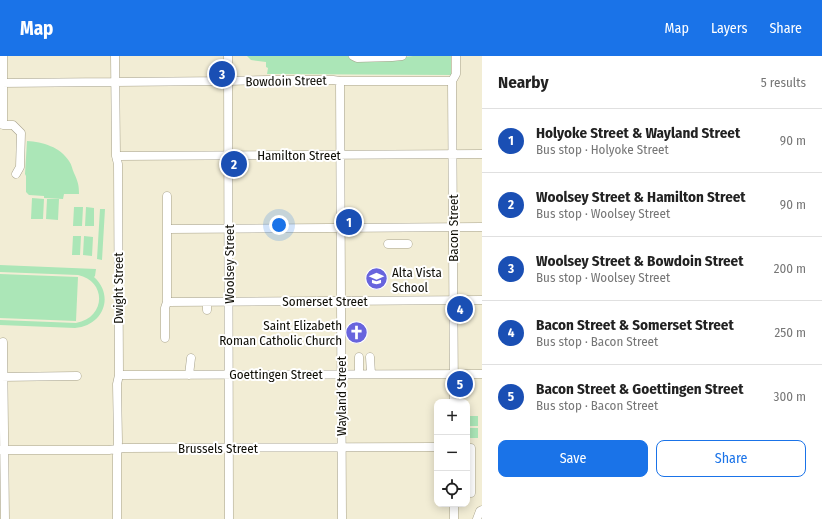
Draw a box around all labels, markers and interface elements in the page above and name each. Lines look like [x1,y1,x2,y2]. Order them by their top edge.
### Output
text: Map [20,17,53,40]
text: Map [665,20,689,37]
text: Layers [711,20,747,37]
text: Share [769,20,802,37]
pin: 3 [209,59,235,89]
text: Nearby [498,72,549,93]
street label: Bowdoin Street [245,73,328,89]
text: 5 results [761,75,806,90]
text: Holyoke Street & Wayland Street [536,124,740,142]
text: 1 [508,133,514,148]
text: 90 m [780,133,806,148]
text: Bus stop · Holyoke Street [536,142,669,157]
street label: Hamilton Street [257,148,342,163]
pin: 2 [221,149,247,179]
text: Woolsey Street & Hamilton Street [536,188,746,206]
street label: Bacon Street [446,193,461,262]
text: 2 [508,197,514,212]
text: 90 m [780,197,806,212]
text: Bus stop · Woolsey Street [536,206,670,221]
pin: 1 [336,207,362,237]
your location [269,215,289,235]
street label: Woolsey Street [222,224,237,304]
street label: Dwight Street [111,251,126,324]
text: Woolsey Street & Bowdoin Street [536,252,743,270]
text: 3 [508,261,514,276]
text: 200 m [774,261,806,276]
place label: Alta Vista School [392,265,442,295]
school or university icon: Alta Vista School [363,266,389,292]
text: Bus stop · Woolsey Street [536,270,670,285]
street label: Somerset Street [282,294,368,309]
pin: 4 [447,294,473,324]
text: Bacon Street & Somerset Street [536,316,734,334]
place label: Saint Elizabeth Roman Catholic Church [219,318,342,348]
church icon: Saint Elizabeth Roman Catholic Church [344,319,370,345]
text: 4 [508,325,514,340]
text: 250 m [774,325,806,340]
text: Bus stop · Bacon Street [536,334,658,349]
street label: Wayland Street [334,355,349,436]
street label: Goettingen Street [229,367,324,382]
pin: 5 [447,369,473,399]
text: Bacon Street & Goettingen Street [536,380,743,398]
text: 5 [508,389,514,404]
text: 300 m [774,389,806,404]
text: Bus stop · Bacon Street [536,398,658,413]
map controls [434,399,470,507]
button: + [434,399,470,435]
button: − [434,435,470,471]
button: Save [498,440,648,477]
button: Share [656,440,806,477]
street label: Brussels Street [178,441,259,456]
button: locate [434,471,470,507]

